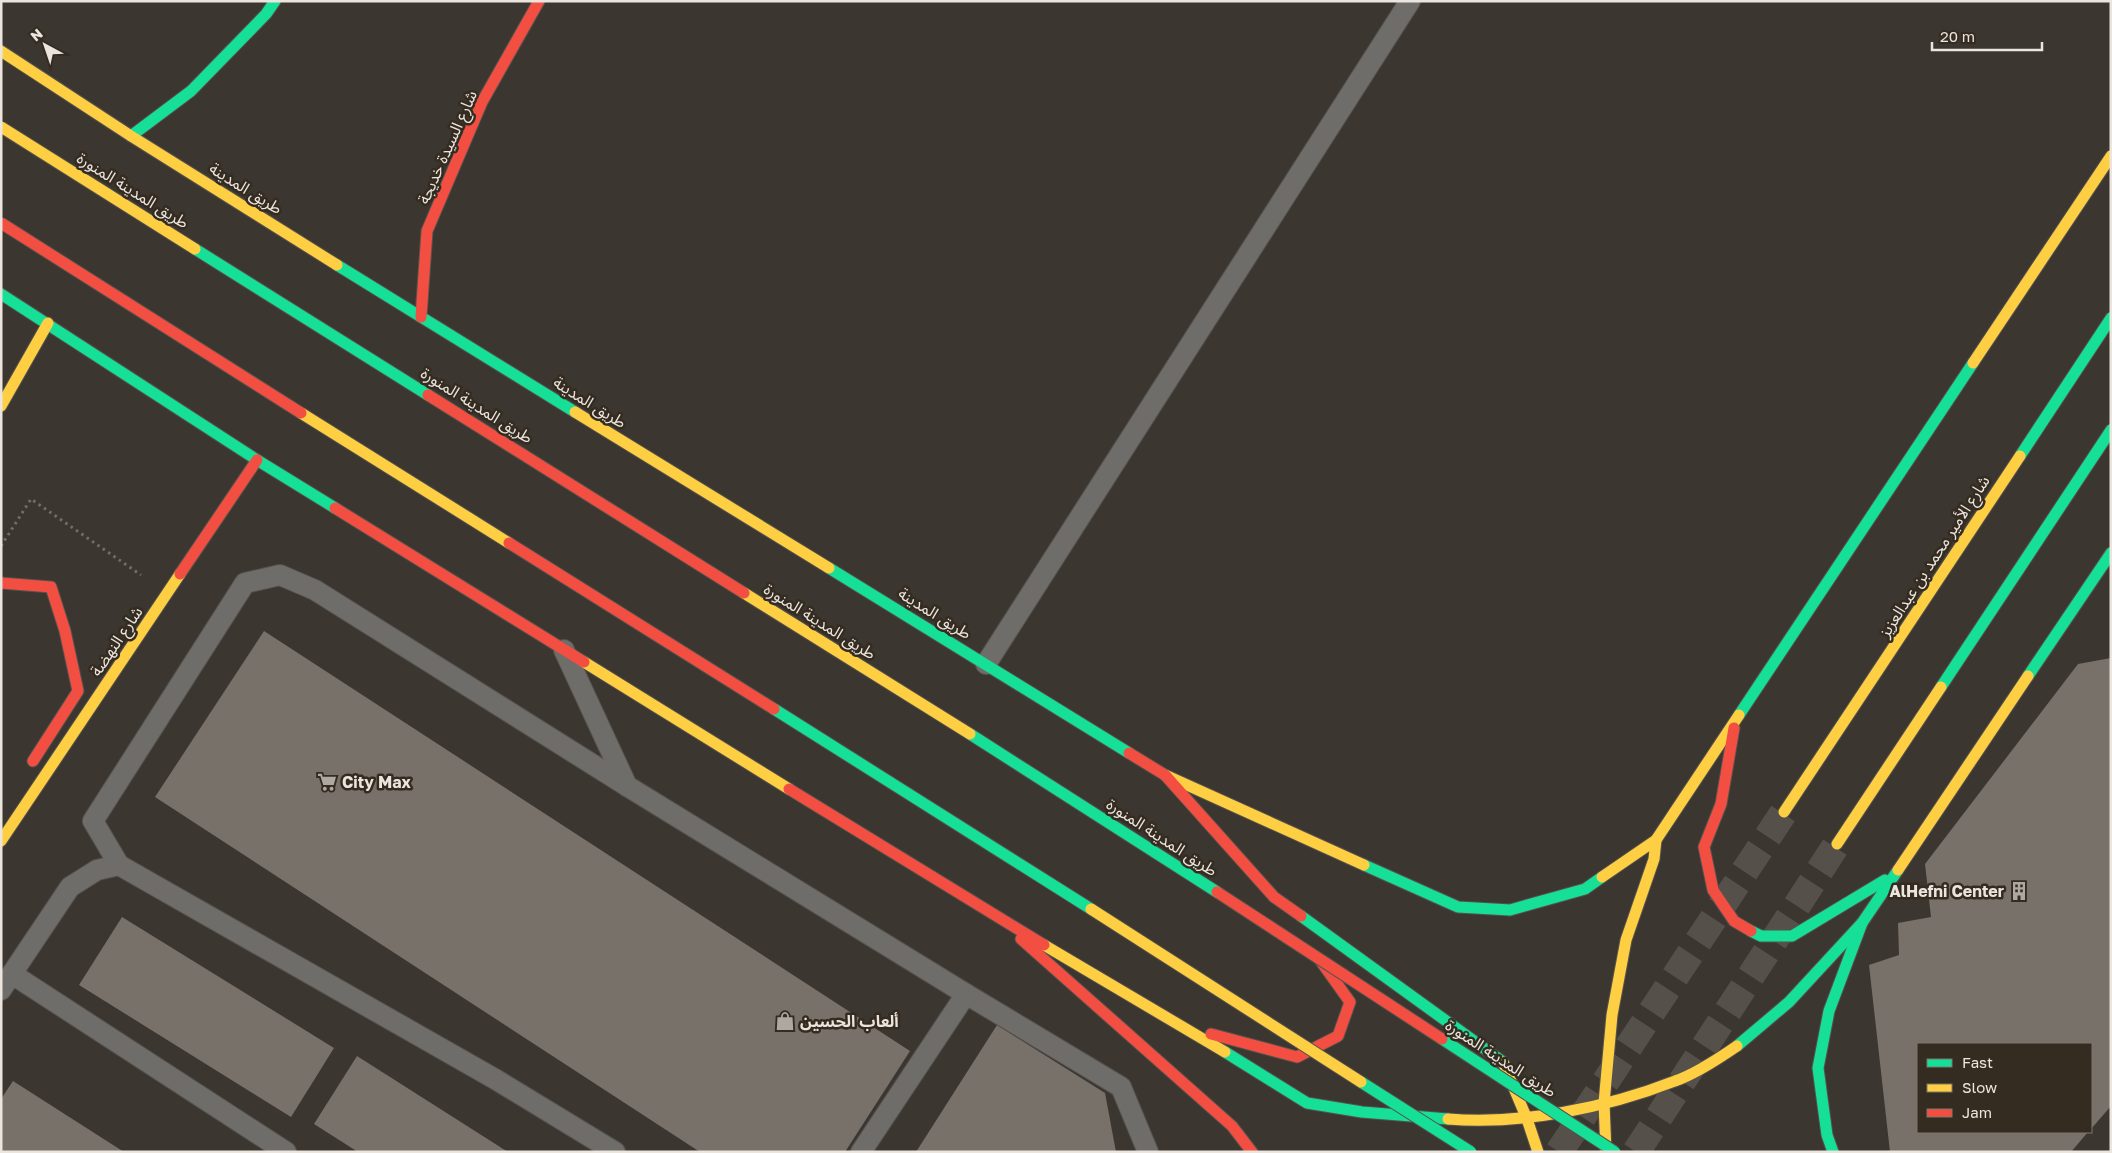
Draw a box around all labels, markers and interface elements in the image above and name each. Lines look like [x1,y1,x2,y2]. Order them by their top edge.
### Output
north arrow [20,20,70,70]
scale bar [1932,20,2042,52]
text: N [27,25,46,45]
text: 20 m [1940,27,1975,45]
street label: شارع السيدة خديجة [413,87,484,208]
street label: طريق المدينة المنورة [73,148,193,233]
street label: طريق المدينة [205,158,286,219]
street label: طريق المدينة المنورة [417,363,537,448]
street label: طريق المدينة [549,372,630,433]
street label: شارع الأمير محمد بن عبدالعزيز [1874,471,1996,643]
street label: طريق المدينة المنورة [760,579,880,664]
street label: طريق المدينة [894,583,975,644]
street label: شارع النهضة [85,602,149,681]
supermarket icon: City Max [316,771,338,793]
place label: City Max [342,772,411,792]
street label: طريق المدينة المنورة [1102,794,1221,881]
building icon: AlHefni Center [2008,880,2030,902]
place label: AlHefni Center [1889,881,2004,901]
shop icon: ألعاب الحسين [774,1010,796,1032]
place label: ألعاب الحسين [800,1011,899,1031]
street label: طريق المدينة المنورة [1441,1015,1560,1102]
legend [1917,1043,2092,1133]
text: Fast [1962,1053,1993,1071]
text: Slow [1962,1078,1997,1096]
text: Jam [1962,1103,1992,1121]

